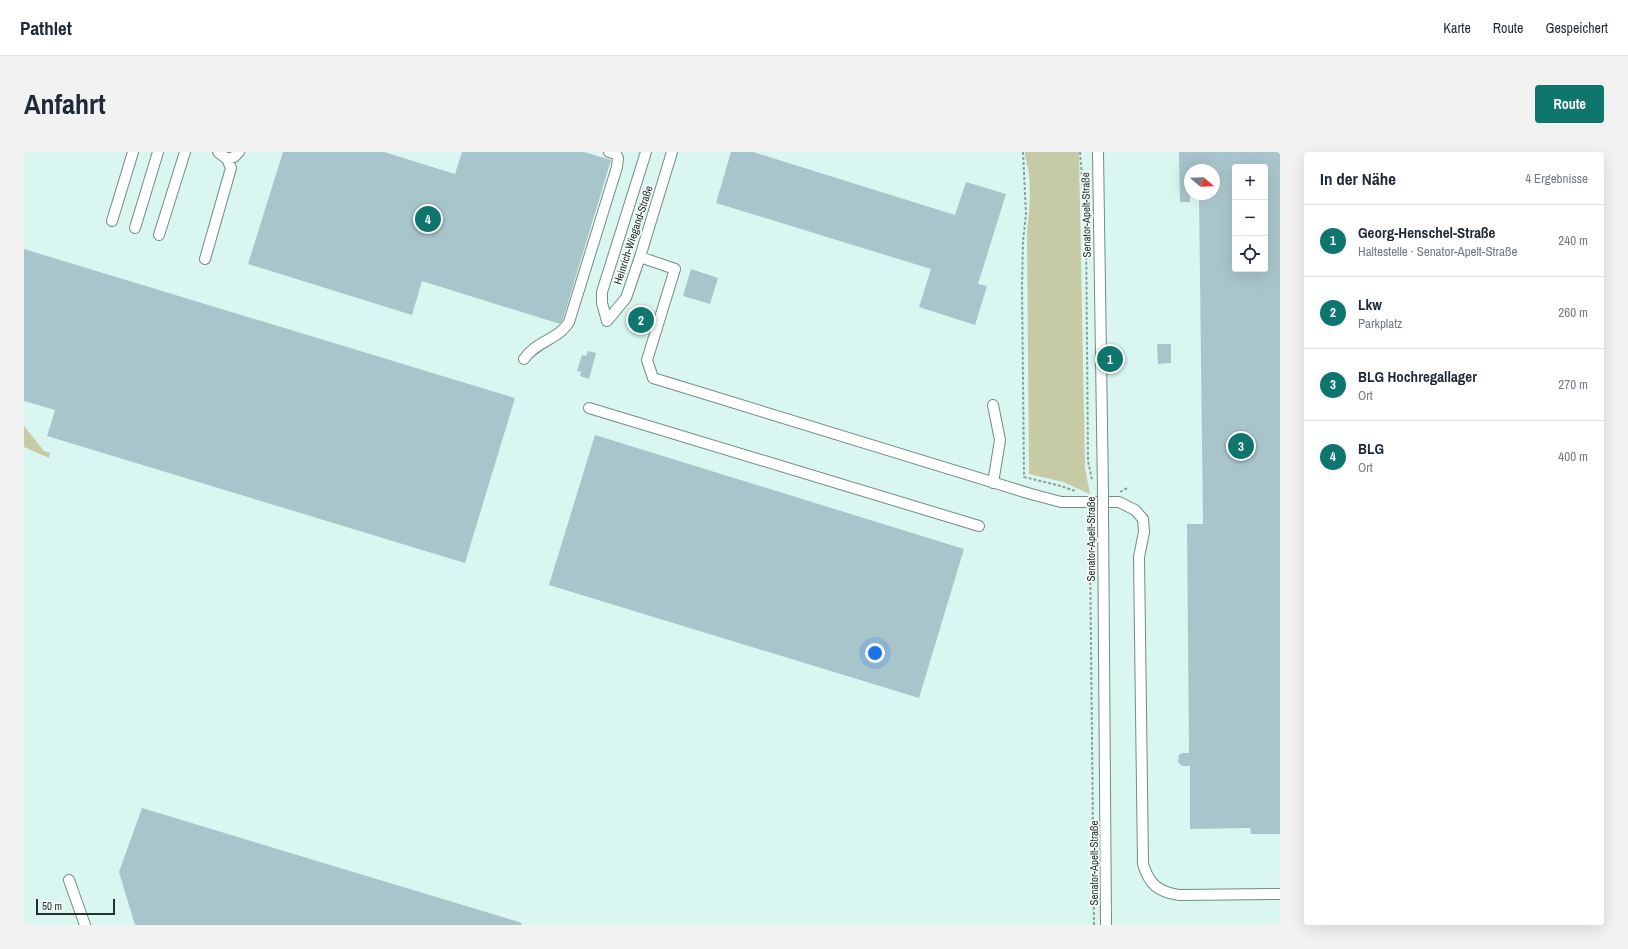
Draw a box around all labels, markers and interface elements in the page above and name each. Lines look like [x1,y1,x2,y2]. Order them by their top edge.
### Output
text: Pathlet [20,15,72,41]
text: Karte [1443,19,1471,37]
text: Route [1493,19,1523,37]
text: Gespeichert [1545,19,1608,37]
text: Anfahrt [24,85,106,123]
button: Route [1535,85,1604,123]
north arrow [1184,164,1220,200]
map controls [1232,164,1268,272]
button: + [1232,164,1268,200]
text: In der Nähe [1320,167,1396,190]
text: 4 Ergebnisse [1525,170,1588,187]
street label: Senator-Apelt-Straße [1078,172,1094,258]
street label: Heinrich-Wiegand-Straße [610,184,656,286]
button: − [1232,200,1268,236]
pin: 4 [415,204,441,234]
text: Georg-Henschel-Straße [1358,222,1495,243]
text: 1 [1330,232,1336,249]
text: 240 m [1558,232,1588,249]
button: locate [1232,236,1268,272]
text: Haltestelle · Senator-Apelt-Straße [1358,243,1517,260]
text: Lkw [1358,294,1382,315]
text: 2 [1330,304,1336,321]
text: 260 m [1558,304,1588,321]
pin: 2 [628,305,654,335]
text: Parkplatz [1358,315,1402,332]
pin: 1 [1097,344,1123,374]
text: BLG Hochregallager [1358,366,1477,387]
text: 3 [1330,376,1336,393]
text: 270 m [1558,376,1588,393]
text: Ort [1358,387,1373,404]
pin: 3 [1228,431,1254,461]
text: BLG [1358,438,1384,459]
text: 4 [1330,448,1336,465]
text: 400 m [1558,448,1588,465]
text: Ort [1358,459,1373,476]
street label: Senator-Apelt-Straße [1084,496,1098,582]
your location [865,643,885,663]
street label: Senator-Apelt-Straße [1087,820,1101,906]
scale bar [36,897,115,916]
text: 50 m [42,899,62,913]

